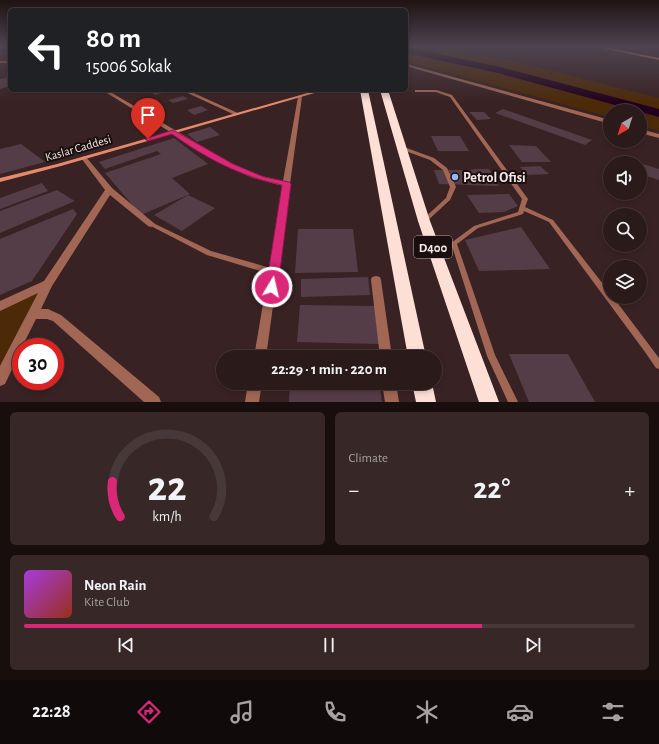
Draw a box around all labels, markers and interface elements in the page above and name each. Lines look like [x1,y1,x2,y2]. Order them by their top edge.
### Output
icon: left [20,24,72,76]
text: 80 m [86,25,141,53]
text: 15006 Sokak [86,58,172,76]
pin [131,98,165,139]
icon: arrive [137,104,159,126]
north arrow [603,104,647,148]
map controls [603,104,647,304]
street label: Kaslar Caddesi [44,133,112,163]
button: sound [603,156,647,200]
place label: Petrol Ofisi [463,171,526,185]
marker: Petrol Ofisi [450,172,460,182]
button: search [603,208,647,252]
road number: D400 [414,236,452,258]
button: layers [603,260,647,304]
position arrow [251,266,293,308]
speed limit sign: 30 [12,338,64,390]
text: 22:29 · 1 min · 220 m [271,362,387,377]
text: Climate [349,452,388,465]
text: 22 [148,466,187,507]
text: 22° [473,474,510,504]
text: − [349,479,359,501]
text: + [624,479,635,501]
text: km/h [153,509,182,523]
text: Neon Rain [84,578,146,593]
text: Kite Club [84,596,130,609]
icon: previous [115,634,137,656]
icon: pause [318,634,340,656]
icon: next [522,634,544,656]
icon: directions [135,698,163,726]
icon: music [228,698,256,726]
icon: phone [321,698,349,726]
icon: climate [413,698,441,726]
icon: car [506,698,534,726]
icon: filters [599,698,627,726]
text: 22:28 [32,703,71,721]

